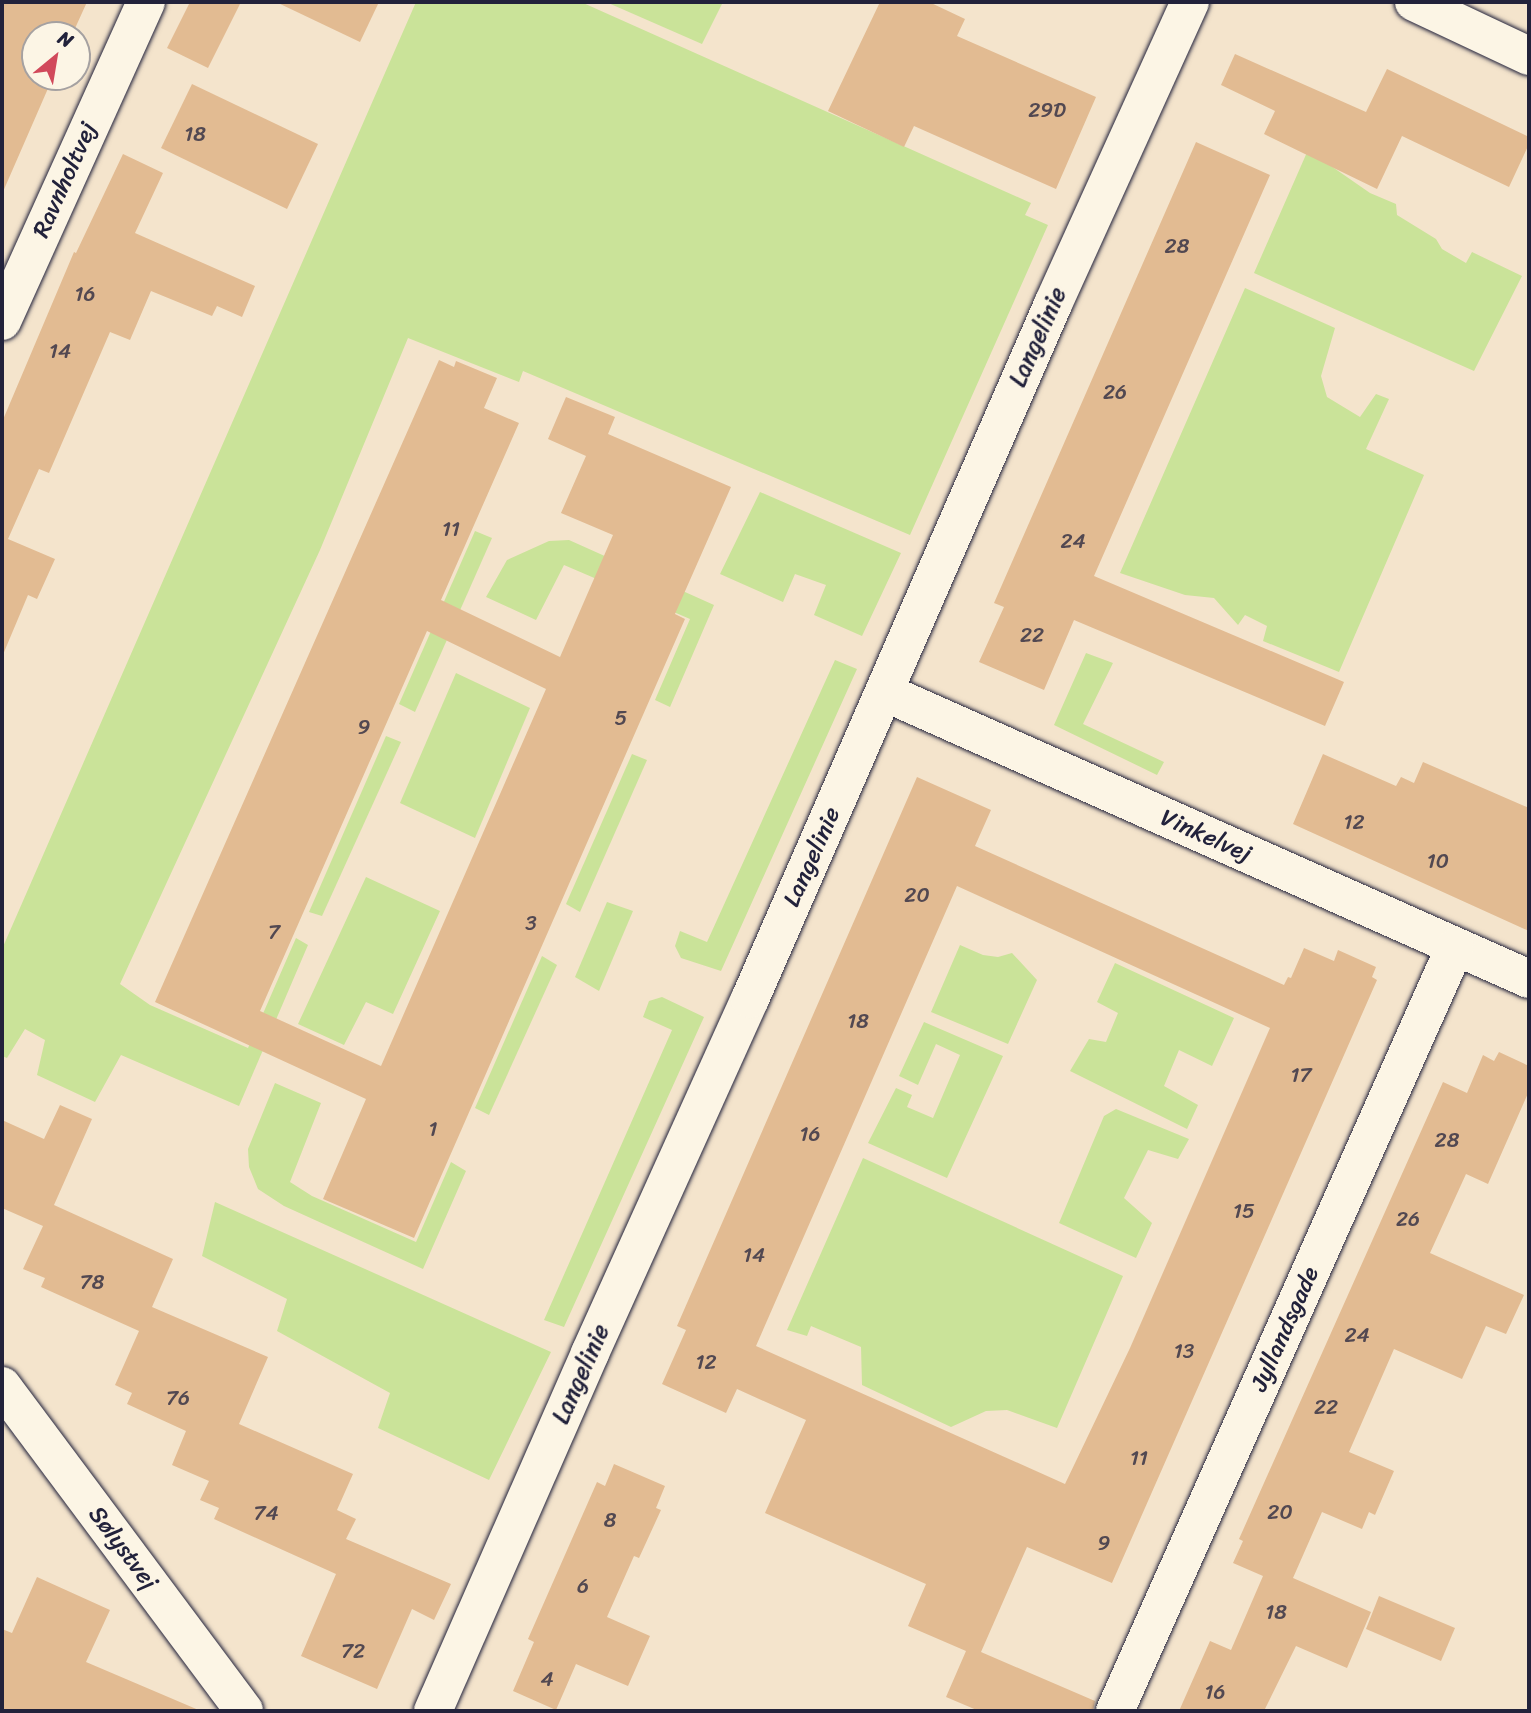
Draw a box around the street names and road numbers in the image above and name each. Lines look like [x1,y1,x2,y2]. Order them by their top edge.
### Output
street label: Ravnholtvej [27,118,103,242]
street label: Langelinie [1003,283,1073,391]
street label: Langelinie [777,803,847,911]
street label: Vinkelvej [1156,803,1256,869]
street label: Jyllandsgade [1245,1262,1325,1396]
street label: Langelinie [546,1320,616,1428]
street label: Sølystvej [82,1500,164,1596]

